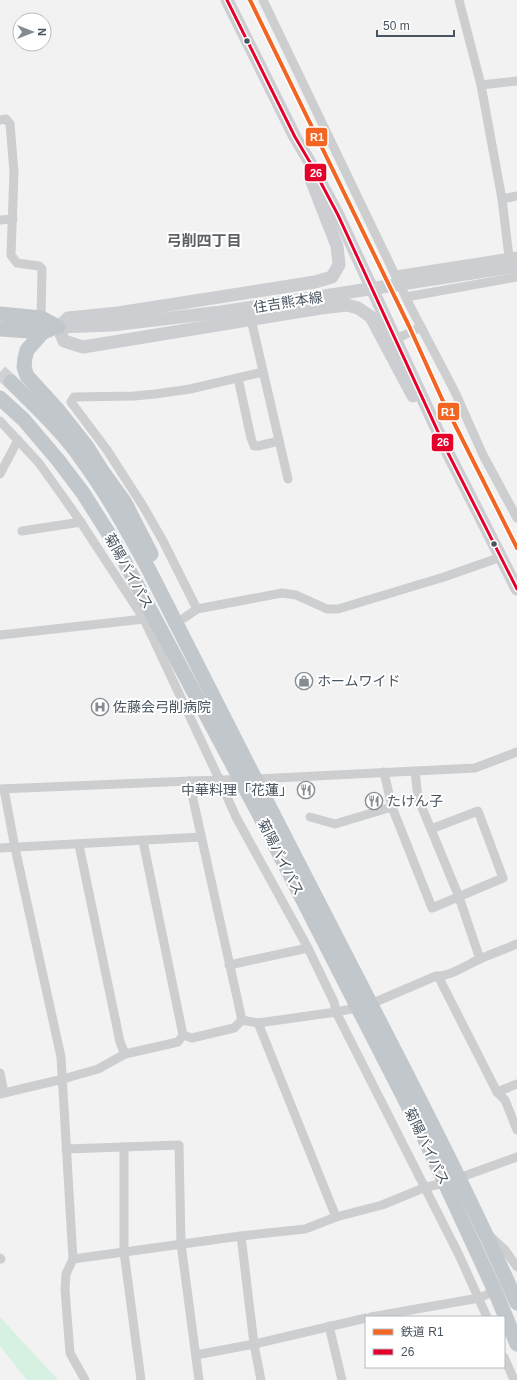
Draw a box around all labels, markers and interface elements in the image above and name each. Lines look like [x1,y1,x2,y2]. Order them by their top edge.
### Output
north arrow [12,12,52,52]
scale bar [377,12,454,38]
text: 50 m [383,19,410,33]
text: N [36,28,48,36]
unlabelled marker [242,36,252,46]
line badge: R1 [305,127,328,147]
text: R1 [310,131,324,143]
line badge: 26 [304,163,327,182]
text: 26 [310,167,322,179]
district label: 弓削四丁目 [166,232,242,249]
street label: 住吉熊本線 [252,289,324,315]
line badge: R1 [437,402,460,421]
text: R1 [441,406,455,418]
line badge: 26 [431,433,454,452]
text: 26 [437,436,449,448]
street label: 菊陽バイパス [102,531,156,611]
unlabelled marker [489,539,499,549]
shop icon: ホームワイド [294,671,314,691]
place label: ホームワイド [317,673,401,689]
hospital icon: 佐藤会弓削病院 [90,697,110,717]
place label: 佐藤会弓削病院 [113,699,211,715]
restaurant icon: 中華料理「花蓮」 [296,780,316,800]
place label: 中華料理「花蓮」 [181,782,293,798]
restaurant icon: たけん子 [364,791,384,811]
place label: たけん子 [387,793,443,809]
street label: 菊陽バイパス [255,816,307,898]
street label: 菊陽バイパス [401,1105,453,1187]
legend [365,1316,505,1368]
text: 鉄道 R1 [401,1325,444,1339]
text: 26 [401,1345,415,1359]

